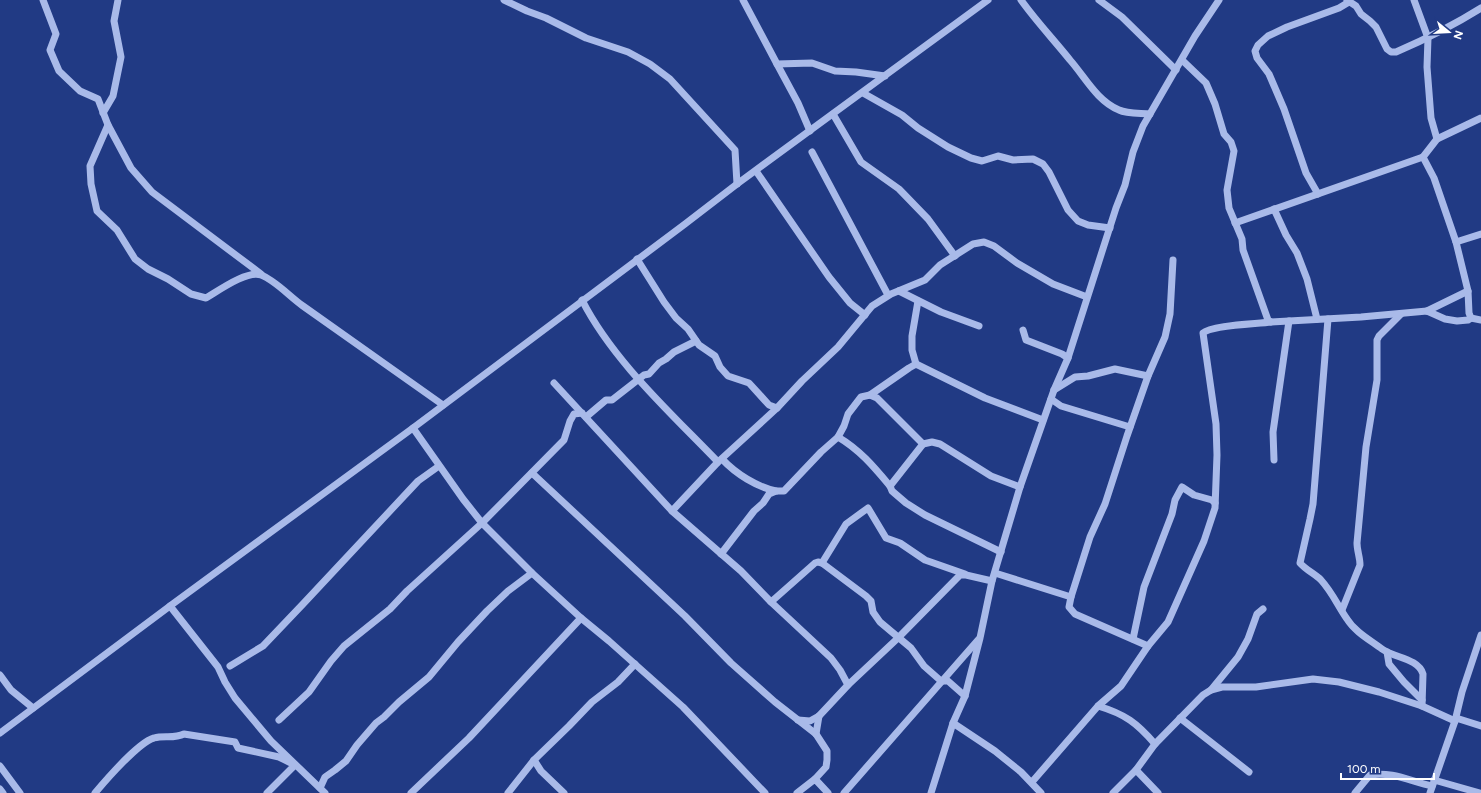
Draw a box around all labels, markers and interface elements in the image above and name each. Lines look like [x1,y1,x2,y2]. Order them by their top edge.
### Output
north arrow [1429,12,1469,52]
text: N [1451,29,1466,41]
scale bar [1341,755,1434,781]
text: 100 m [1347,762,1381,776]

